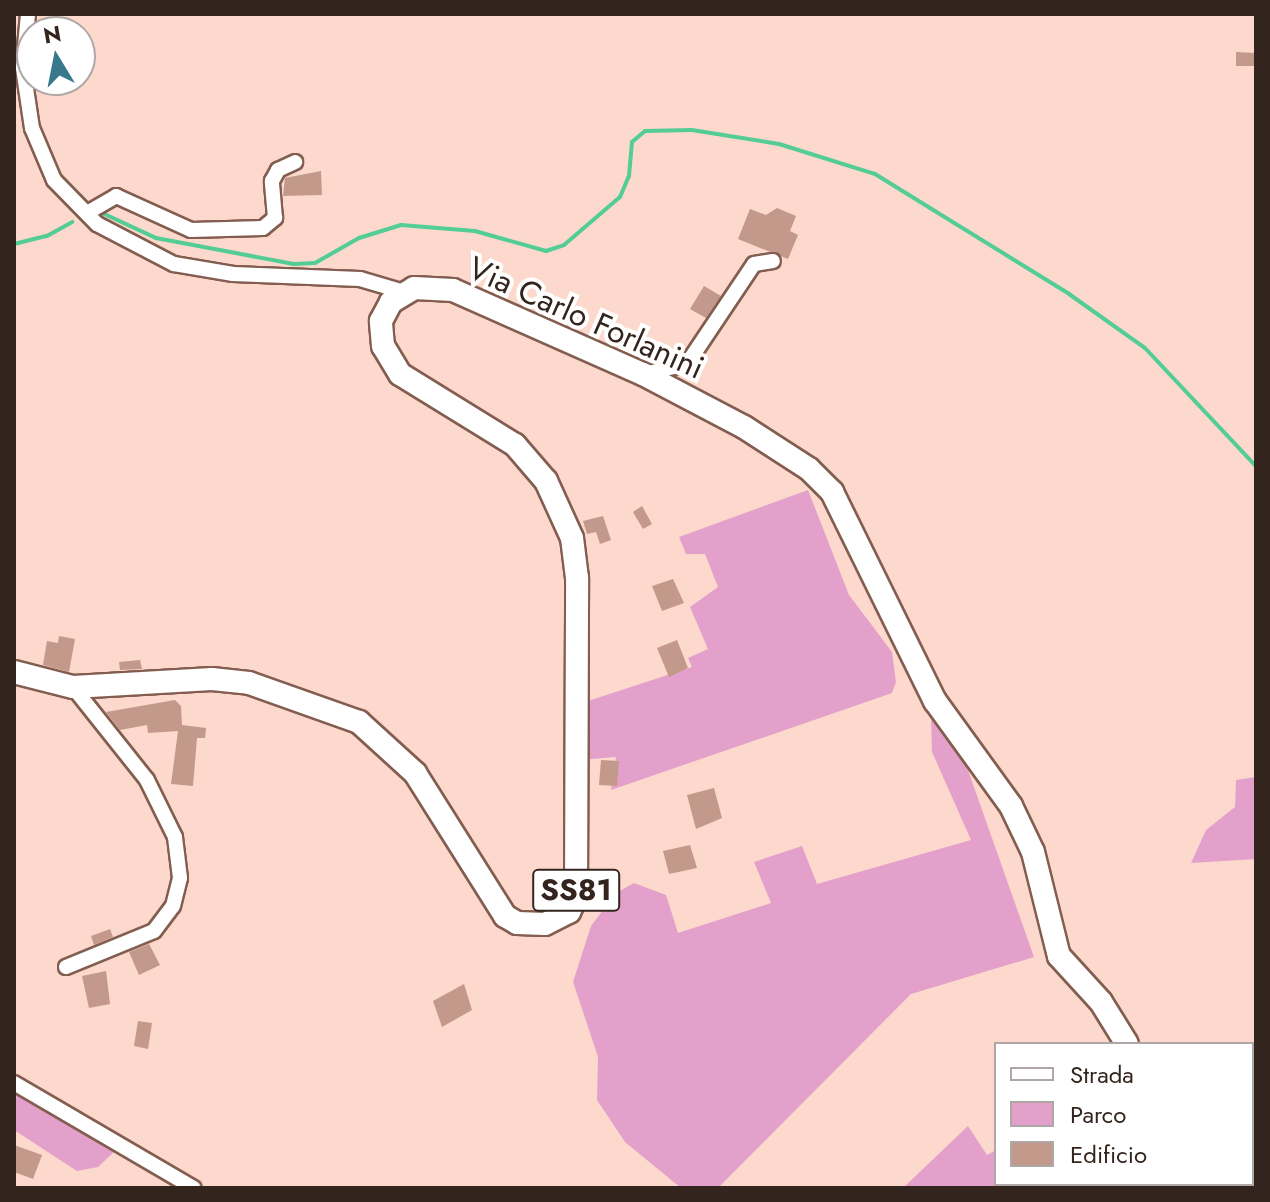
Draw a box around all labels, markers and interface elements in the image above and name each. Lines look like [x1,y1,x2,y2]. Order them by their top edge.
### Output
north arrow [16,16,96,96]
text: N [41,17,64,52]
street label: Via Carlo Forlanini [462,249,710,387]
road number: SS81 [532,864,620,916]
legend [994,1042,1254,1186]
text: Strada [1070,1057,1134,1092]
text: Parco [1070,1097,1126,1132]
text: Edificio [1070,1137,1147,1172]

